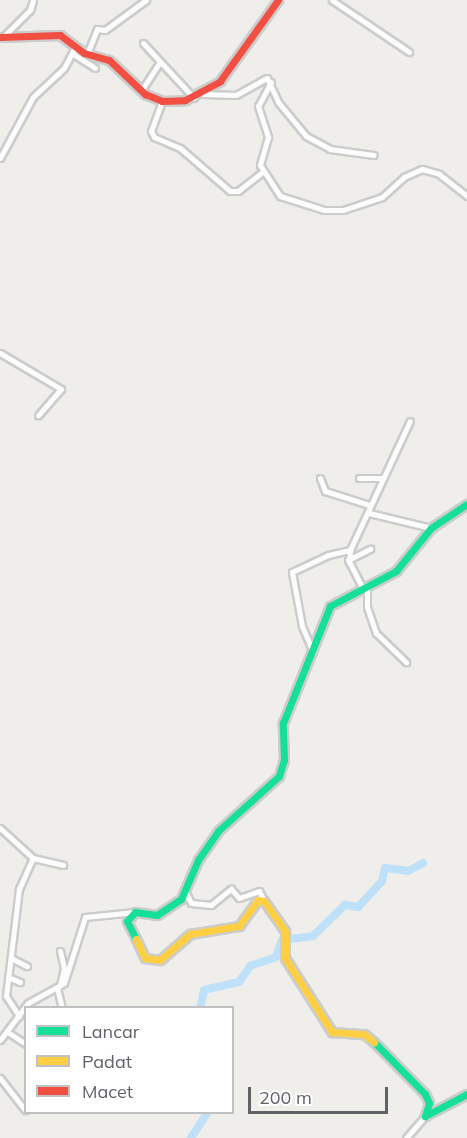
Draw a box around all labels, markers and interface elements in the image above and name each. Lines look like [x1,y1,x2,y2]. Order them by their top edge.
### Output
legend [24,1006,234,1114]
text: Lancar [82,1020,139,1043]
text: Padat [82,1050,132,1073]
scale bar [251,1075,390,1113]
text: Macet [82,1080,133,1103]
text: 200 m [259,1086,312,1109]

